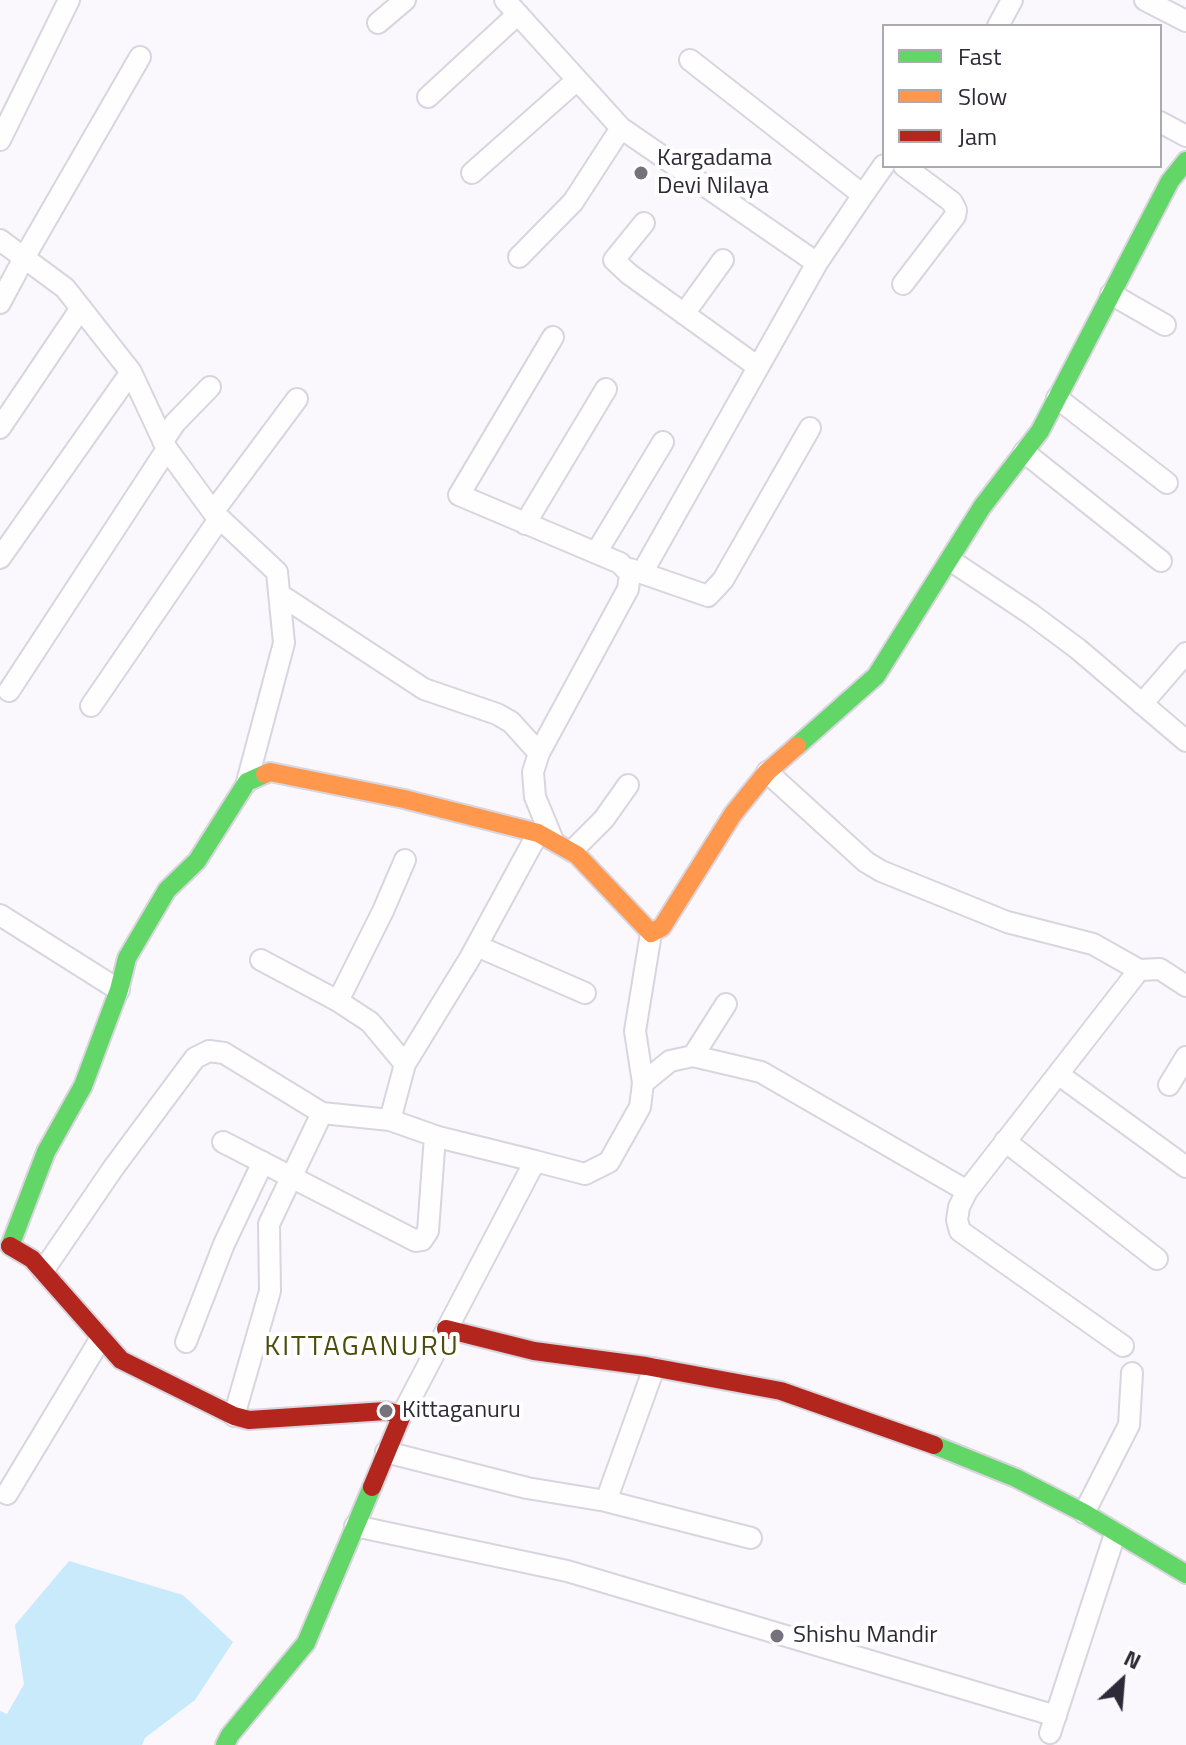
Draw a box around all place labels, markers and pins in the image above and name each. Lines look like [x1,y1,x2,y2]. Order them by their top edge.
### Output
place label: Kargadama Devi Nilaya [657,145,772,201]
marker: Kargadama Devi Nilaya [632,164,650,182]
place label: Kittaganuru [402,1397,521,1425]
marker: Kittaganuru [377,1402,395,1420]
place label: Shishu Mandir [793,1622,938,1650]
marker: Shishu Mandir [768,1627,786,1645]

